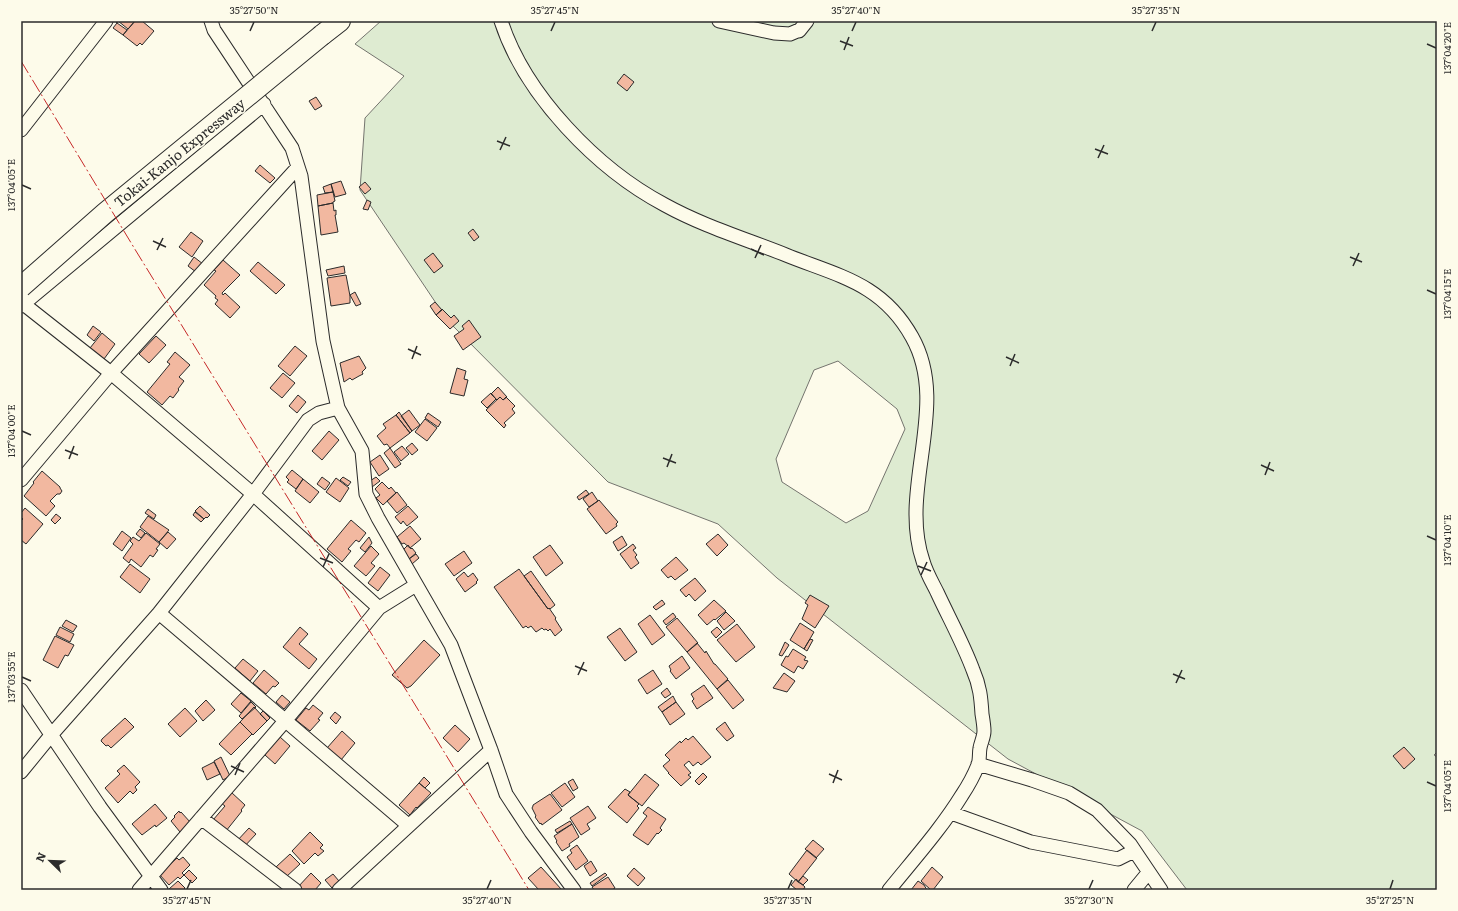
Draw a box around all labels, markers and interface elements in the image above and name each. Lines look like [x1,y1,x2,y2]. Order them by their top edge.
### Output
text: 35°27'50"N [229,2,279,17]
text: 35°27'45"N [531,2,579,17]
text: 35°27'40"N [831,2,881,17]
text: 35°27'35"N [1132,2,1180,17]
text: 137°04'20"E [1439,22,1454,74]
street label: Tokai-Kanjo Expressway [109,92,250,211]
text: 137°04'05"E [3,159,18,211]
text: 137°04'15"E [1439,269,1454,319]
text: 137°04'00"E [3,405,18,457]
text: 137°04'10"E [1439,514,1454,566]
text: 137°03'55"E [3,651,18,703]
text: 137°04'05"E [1439,760,1454,812]
north arrow [30,841,70,881]
text: N [31,849,49,864]
text: 35°27'45"N [163,892,211,907]
text: 35°27'40"N [462,892,512,907]
text: 35°27'35"N [764,892,812,907]
text: 35°27'30"N [1064,892,1114,907]
text: 35°27'25"N [1366,892,1414,907]

